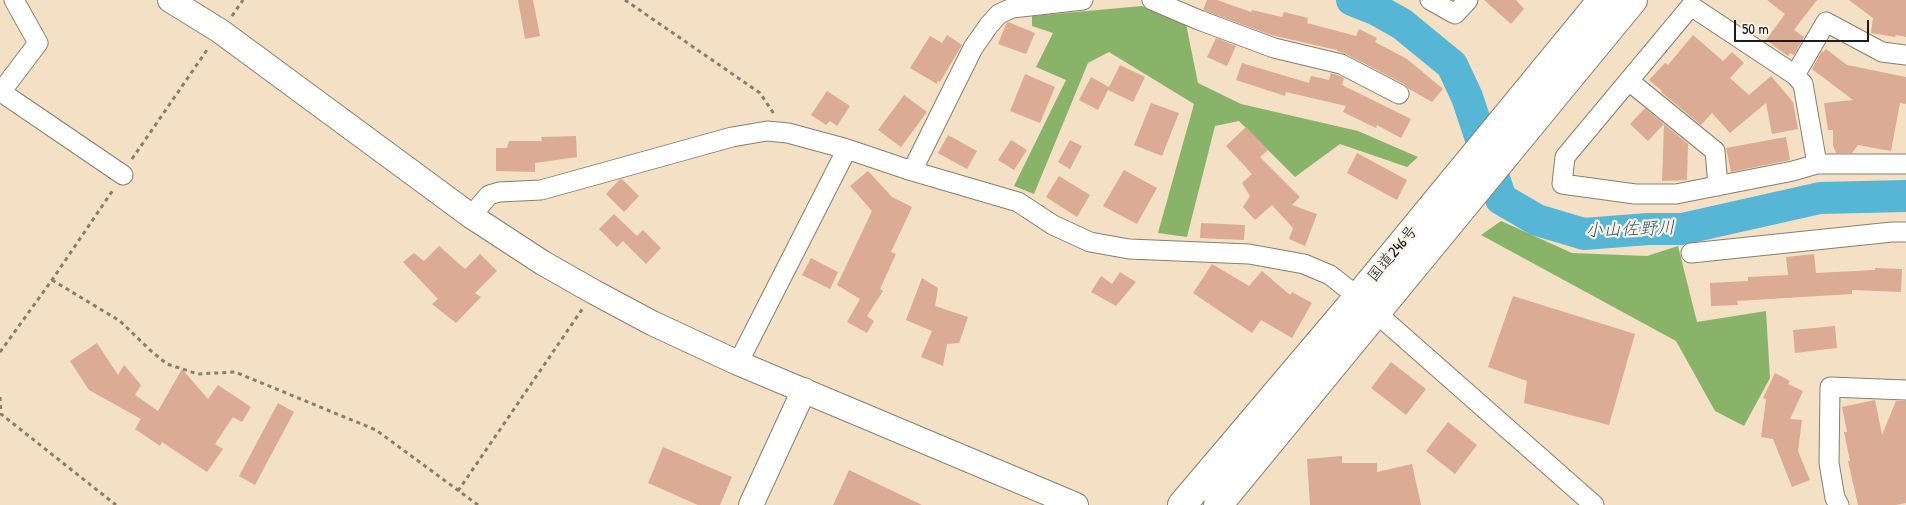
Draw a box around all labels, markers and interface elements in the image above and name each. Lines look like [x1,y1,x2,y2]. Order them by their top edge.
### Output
scale bar [1736,10,1871,42]
text: 50 m [1742,18,1769,39]
water label: 小山佐野川 [1585,218,1675,242]
street label: 国道246号 [1364,222,1422,286]

